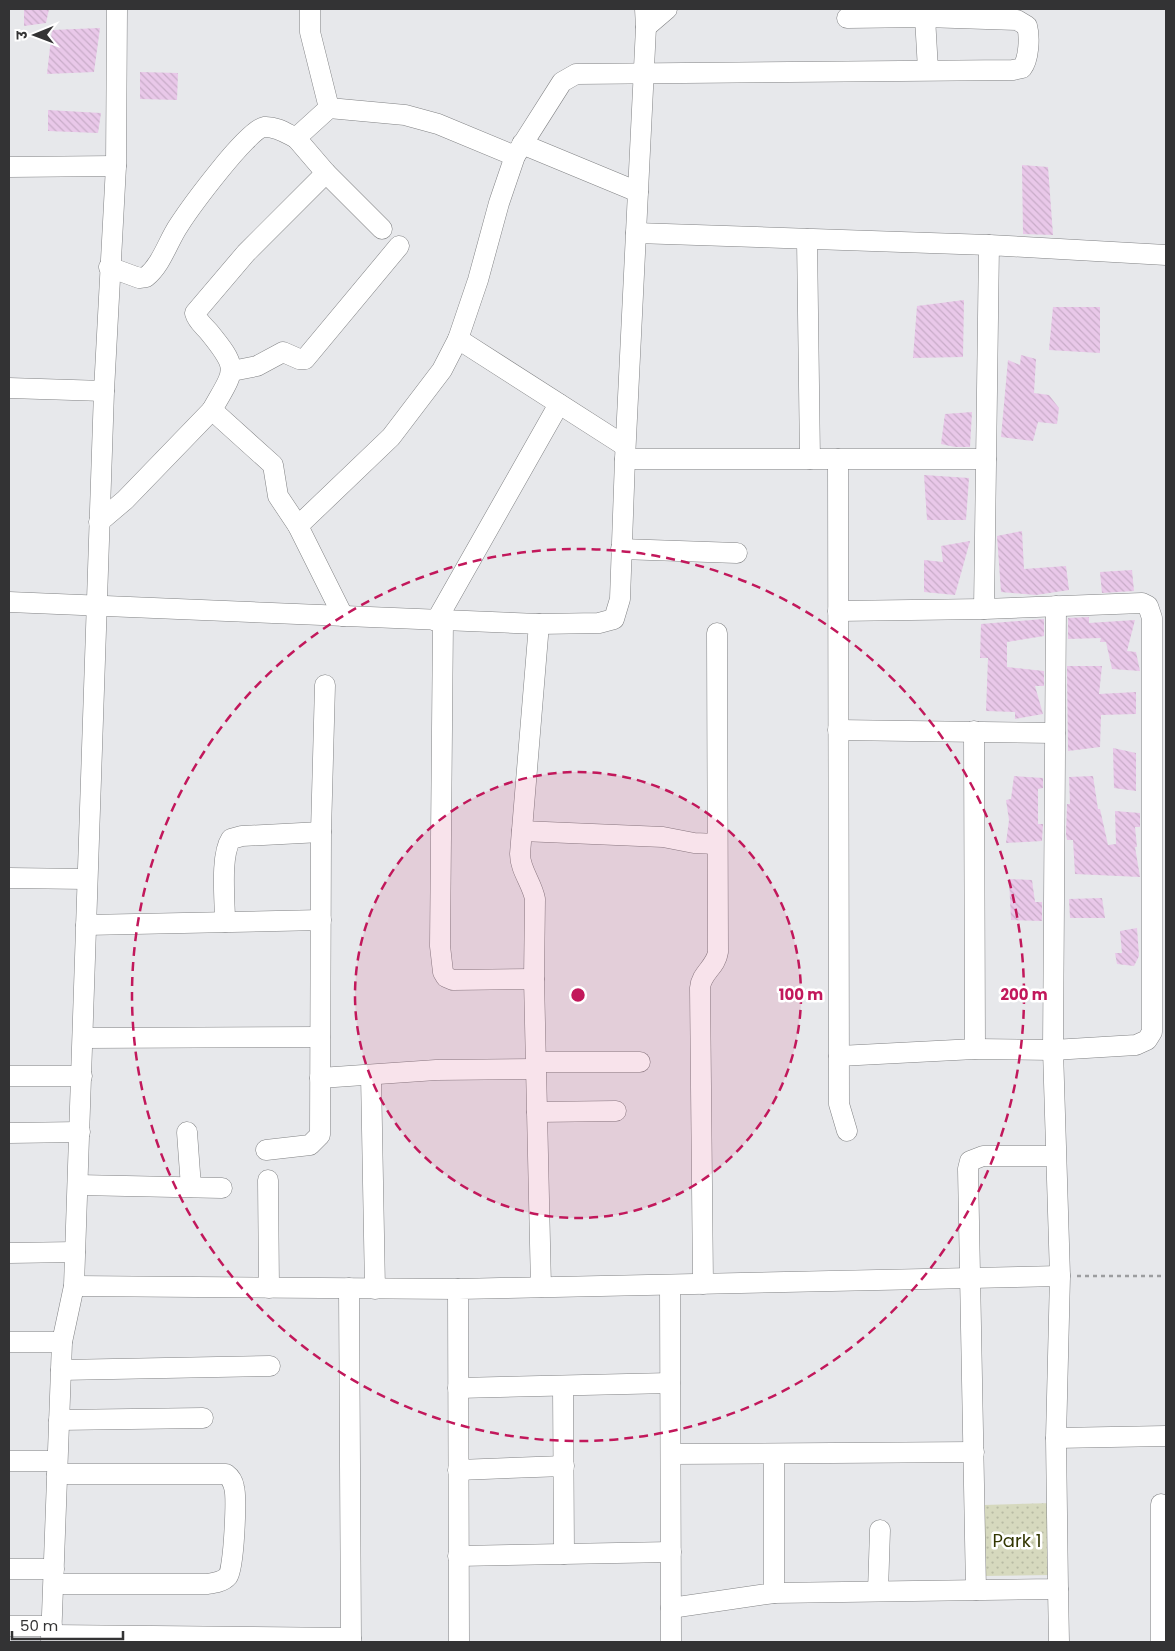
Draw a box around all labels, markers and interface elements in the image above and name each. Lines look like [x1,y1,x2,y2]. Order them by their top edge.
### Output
north arrow [10,10,60,60]
text: उ [12,30,32,40]
text: 100 m [779,984,823,1005]
text: 200 m [1000,984,1048,1005]
centre of rings [569,986,587,1004]
park label: Park 1 [992,1528,1042,1553]
scale bar [12,1608,124,1640]
text: 50 m [20,1615,58,1636]

